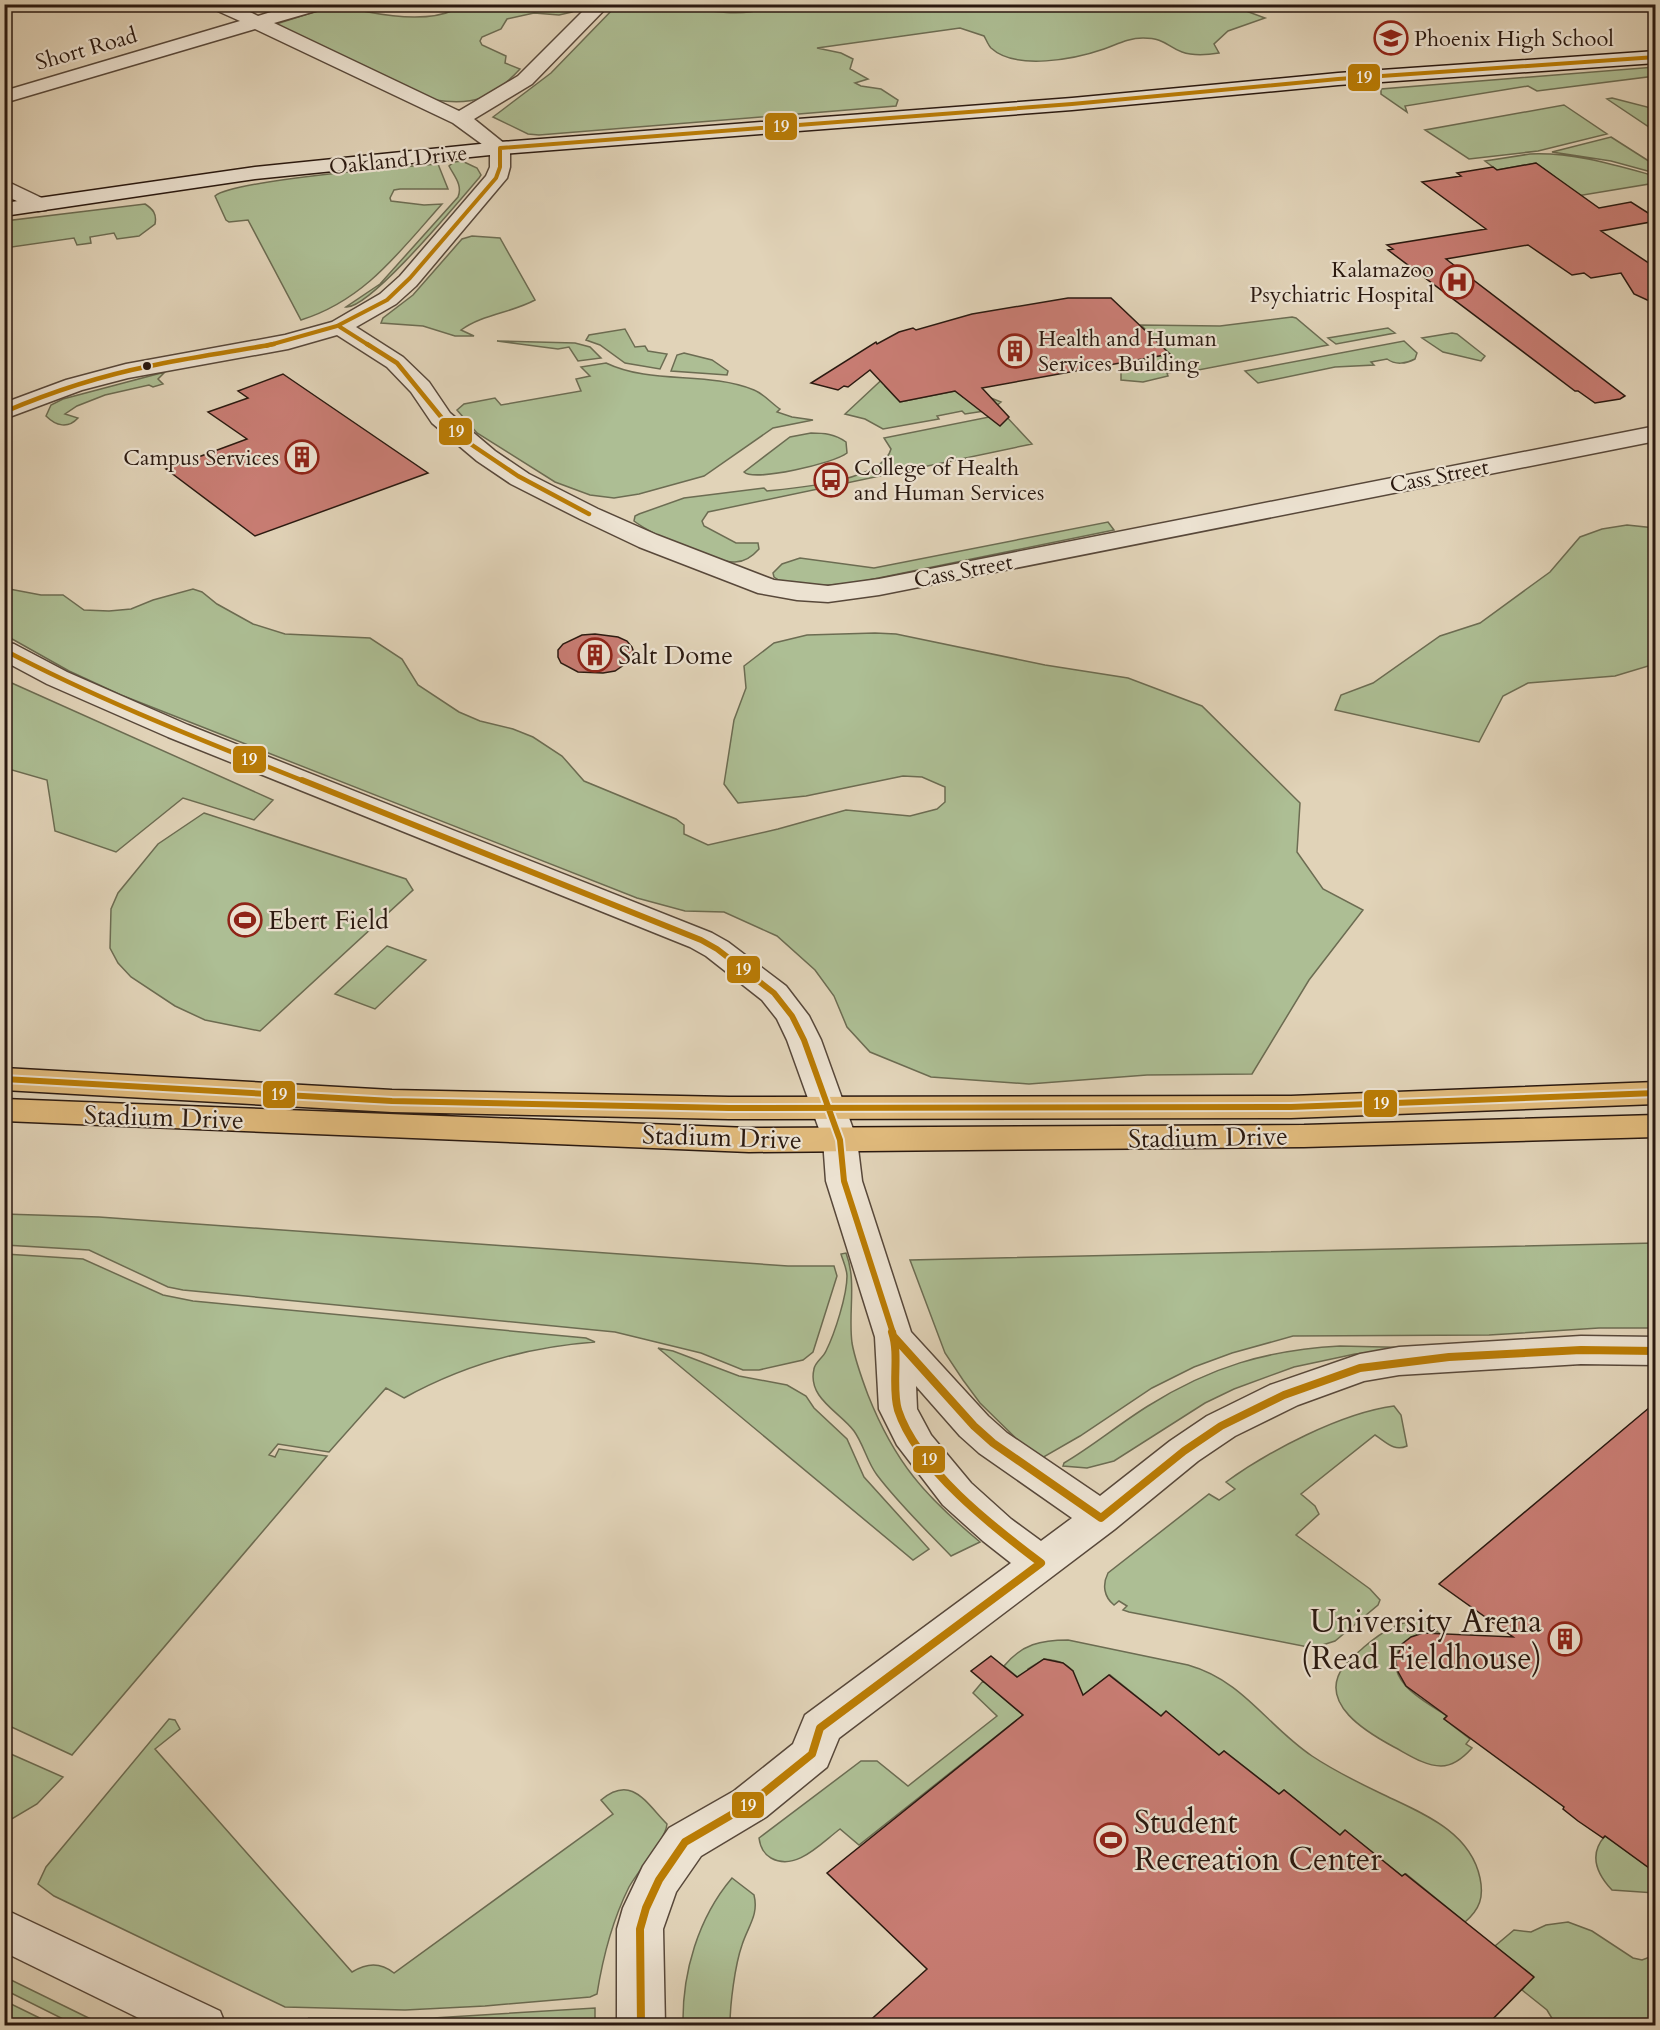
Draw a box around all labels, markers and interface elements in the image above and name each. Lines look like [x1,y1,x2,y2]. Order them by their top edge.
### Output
street label: Short Road [32,20,141,78]
school or university icon: Phoenix High School [1373,20,1409,56]
place label: Phoenix High School [1414,24,1614,54]
line badge: 19 [1347,63,1381,92]
text: 19 [1356,67,1372,89]
line badge: 19 [764,112,798,141]
text: 19 [773,116,789,138]
street label: Oakland Drive [328,138,469,182]
place label: Kalamazoo Psychiatric Hospital [1250,255,1434,310]
hospital icon: Kalamazoo Psychiatric Hospital [1439,264,1475,300]
place label: Health and Human Services Building [1038,324,1218,379]
building icon: Health and Human Services Building [997,333,1033,369]
unlabelled marker [141,360,153,372]
line badge: 19 [438,417,473,446]
text: 19 [448,421,464,443]
building icon: Campus Services [284,439,320,475]
place label: Campus Services [123,443,279,473]
street label: Cass Street [1387,452,1491,500]
place label: College of Health and Human Services [854,453,1044,508]
bus stop icon: College of Health and Human Services [813,462,849,498]
street label: Cass Street [911,547,1015,595]
building icon: Salt Dome [577,637,613,673]
place label: Salt Dome [618,638,733,673]
line badge: 19 [232,745,267,774]
text: 19 [241,749,257,771]
sports icon: Ebert Field [227,902,263,938]
place label: Ebert Field [268,903,389,938]
line badge: 19 [726,955,761,984]
text: 19 [735,959,751,981]
line badge: 19 [262,1080,296,1109]
text: 19 [271,1084,287,1106]
line badge: 19 [1363,1089,1398,1118]
text: 19 [1373,1093,1389,1115]
street label: Stadium Drive [84,1097,244,1138]
street label: Stadium Drive [642,1117,802,1158]
street label: Stadium Drive [1128,1119,1288,1156]
line badge: 19 [912,1445,946,1474]
text: 19 [921,1449,937,1471]
place label: University Arena (Read Fieldhouse) [1301,1600,1542,1681]
building icon: University Arena (Read Fieldhouse) [1547,1621,1583,1657]
line badge: 19 [731,1791,765,1819]
text: 19 [740,1795,756,1817]
place label: Student Recreation Center [1134,1801,1382,1882]
sports icon: Student Recreation Center [1093,1822,1129,1858]

